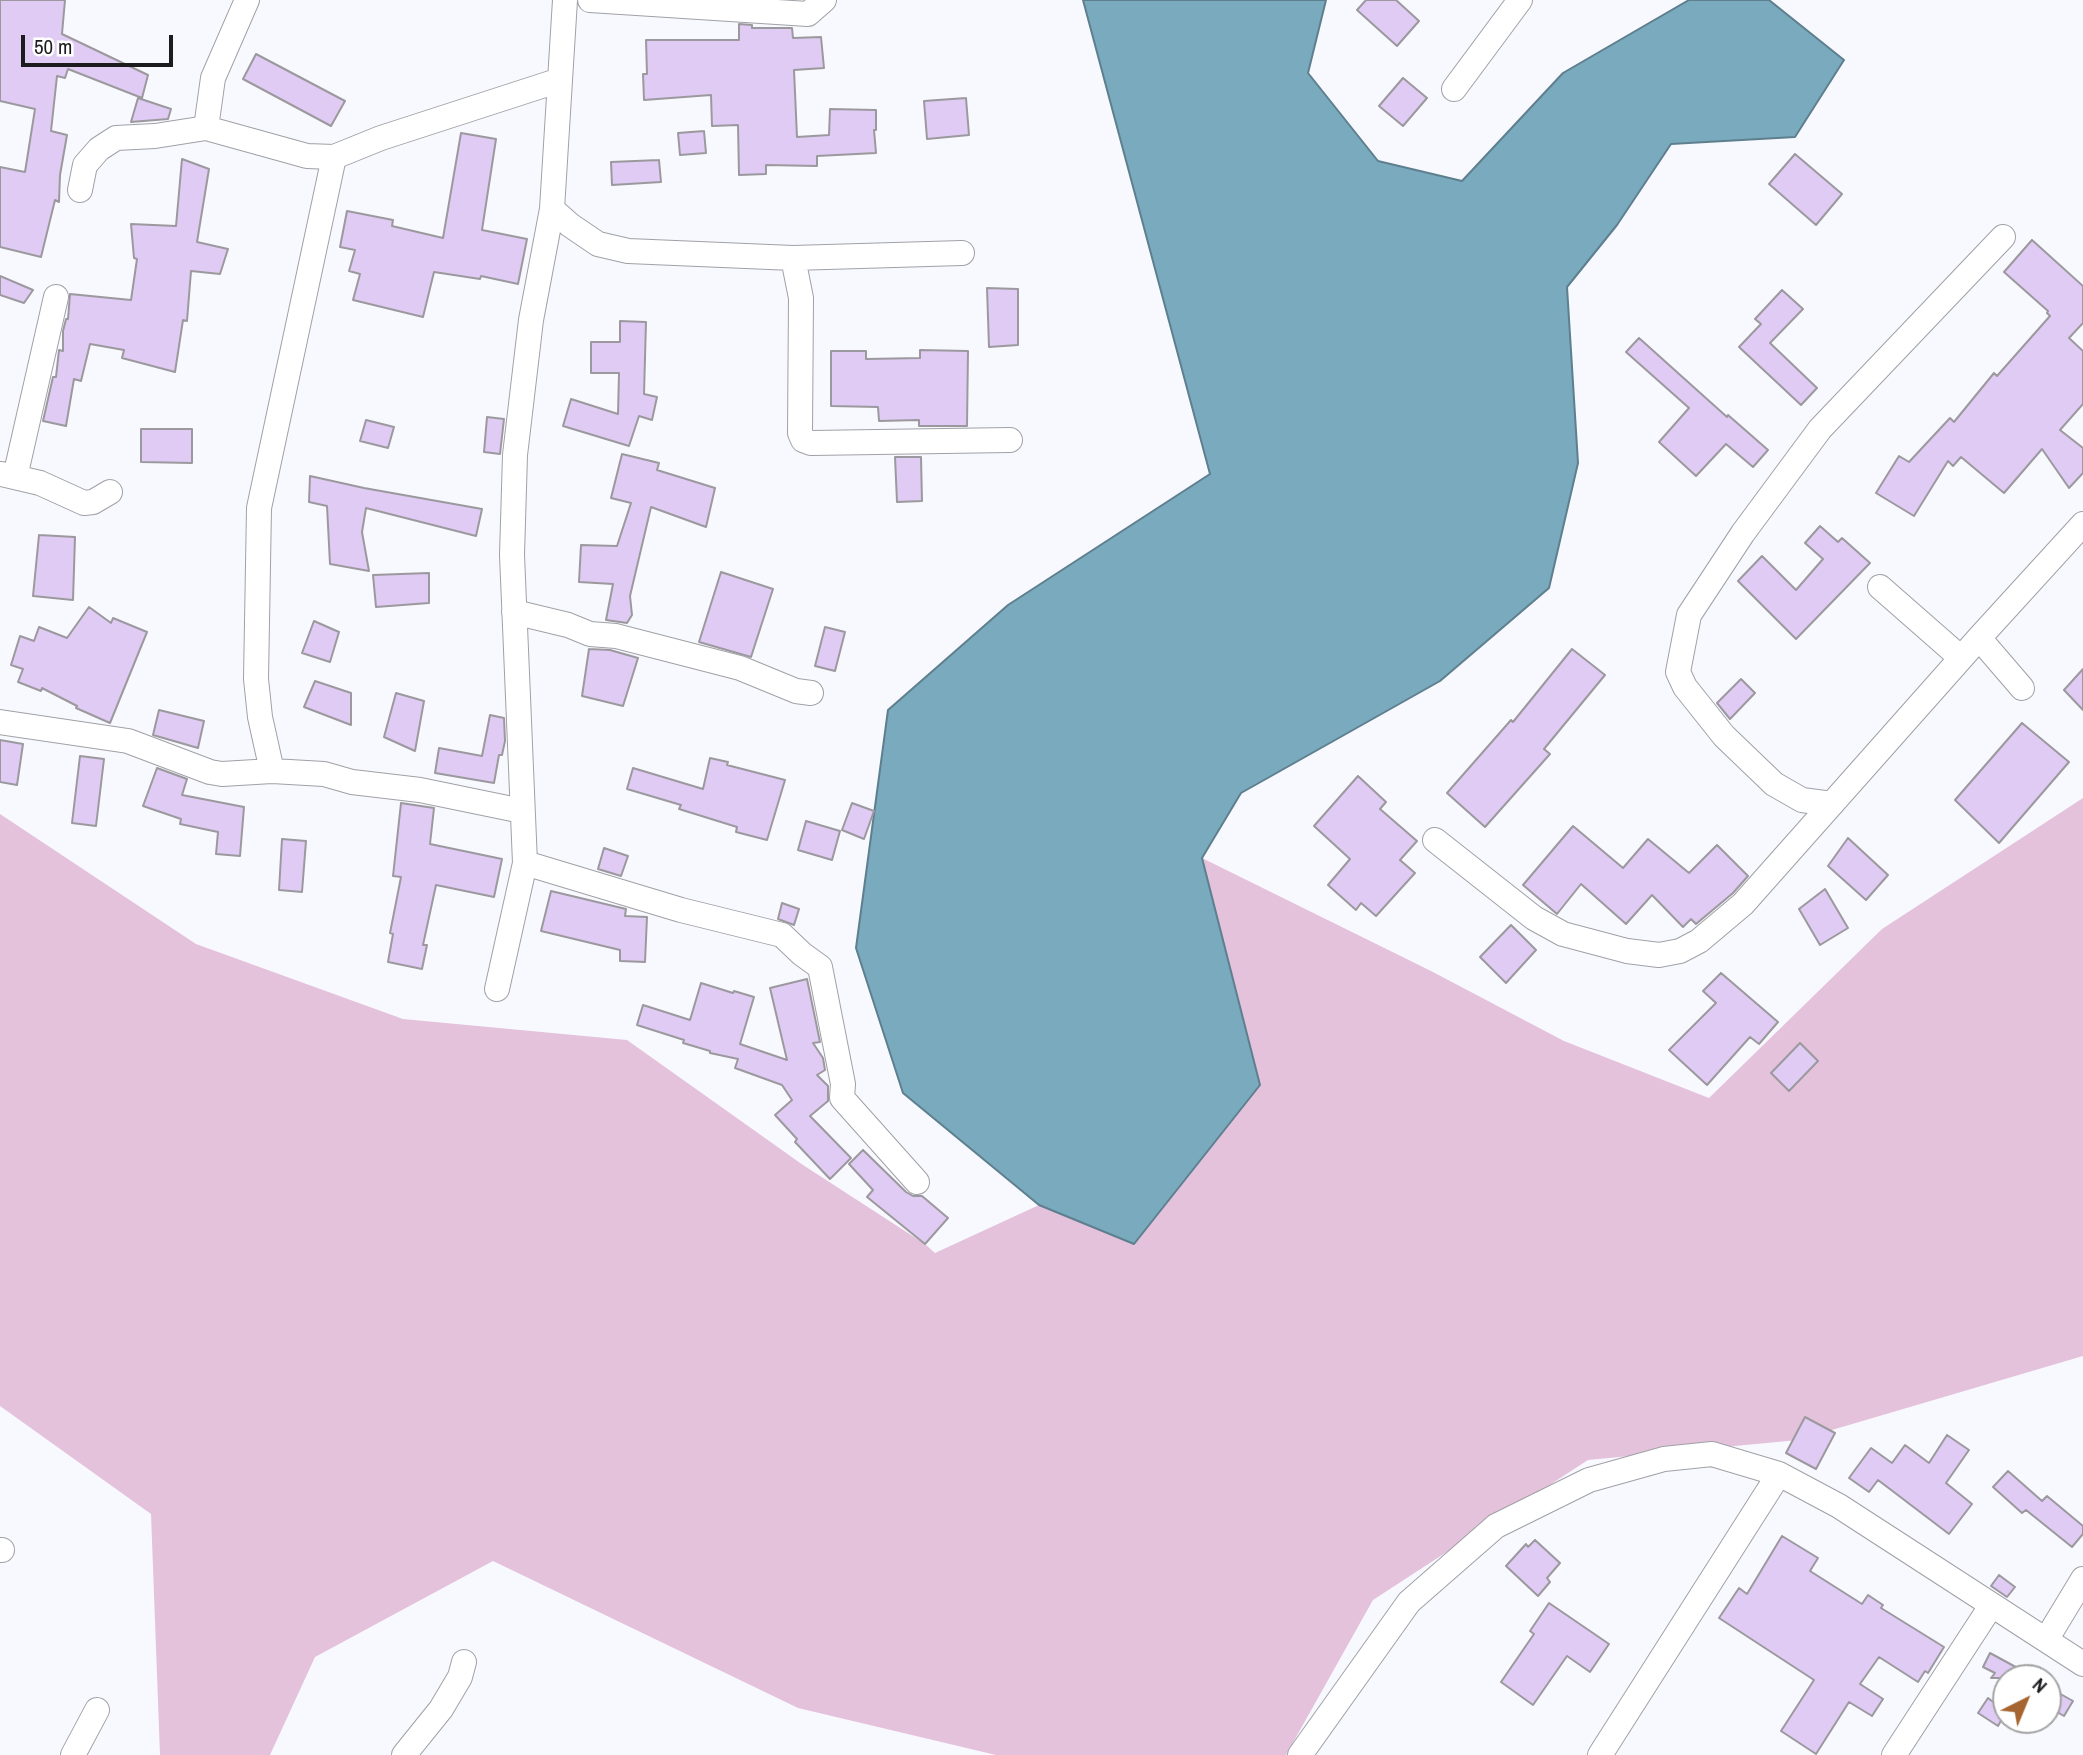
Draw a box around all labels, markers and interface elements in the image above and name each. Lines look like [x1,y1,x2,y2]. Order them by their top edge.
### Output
scale bar [24,21,177,65]
text: 50 m [34,32,72,61]
north arrow [1992,1664,2062,1734]
text: N [2027,1672,2053,1698]

